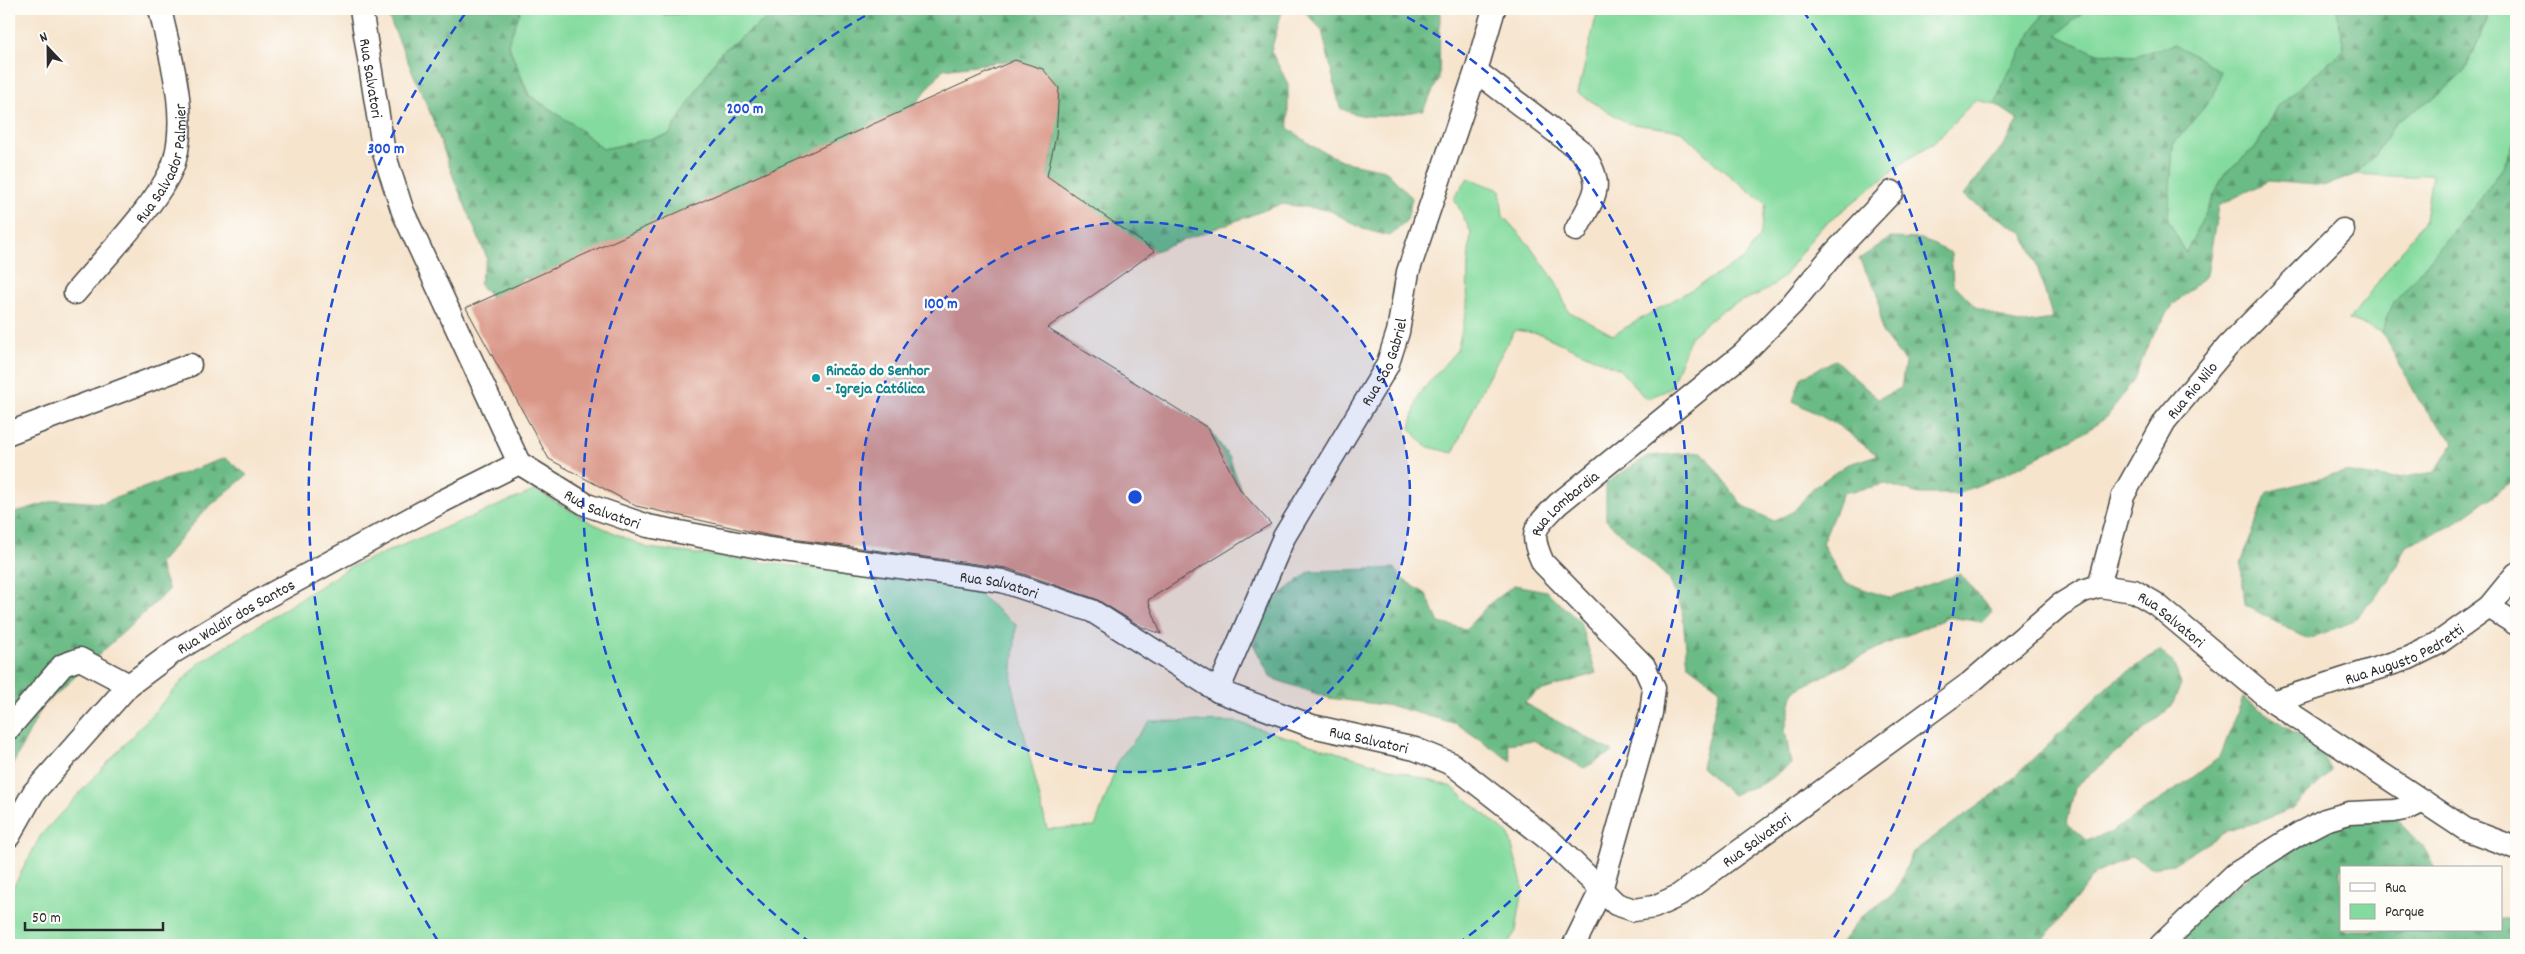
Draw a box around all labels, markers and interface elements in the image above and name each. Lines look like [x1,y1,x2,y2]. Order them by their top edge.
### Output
north arrow [22,22,72,72]
text: N [37,27,51,48]
street label: Rua Salvatori [352,37,387,120]
text: 200 m [727,99,763,121]
street label: Rua Salvador Palmier [131,102,194,229]
text: 300 m [368,139,404,161]
text: 100 m [924,294,958,316]
street label: Rua São Gabriel [1356,316,1414,411]
street label: Rua Rio Nilo [2162,357,2224,425]
place label: Rincão do Senhor - Igreja Católica [826,360,931,401]
marker: Rincão do Senhor - Igreja Católica [810,372,822,384]
street label: Rua Lombardia [1526,466,1605,539]
street label: Rua Salvatori [559,485,643,536]
centre of rings [1126,488,1144,506]
street label: Rua Salvatori [958,566,1041,606]
street label: Rua Waldir dos Santos [173,574,300,661]
street label: Rua Salvatori [2133,587,2209,654]
street label: Rua Augusto Pedretti [2342,619,2470,692]
street label: Rua Salvatori [1327,721,1410,761]
street label: Rua Salvatori [1718,808,1797,874]
legend [2340,866,2502,932]
text: Rua [2385,878,2407,900]
scale bar [25,899,162,931]
text: Parque [2385,902,2425,924]
text: 50 m [32,908,61,930]

